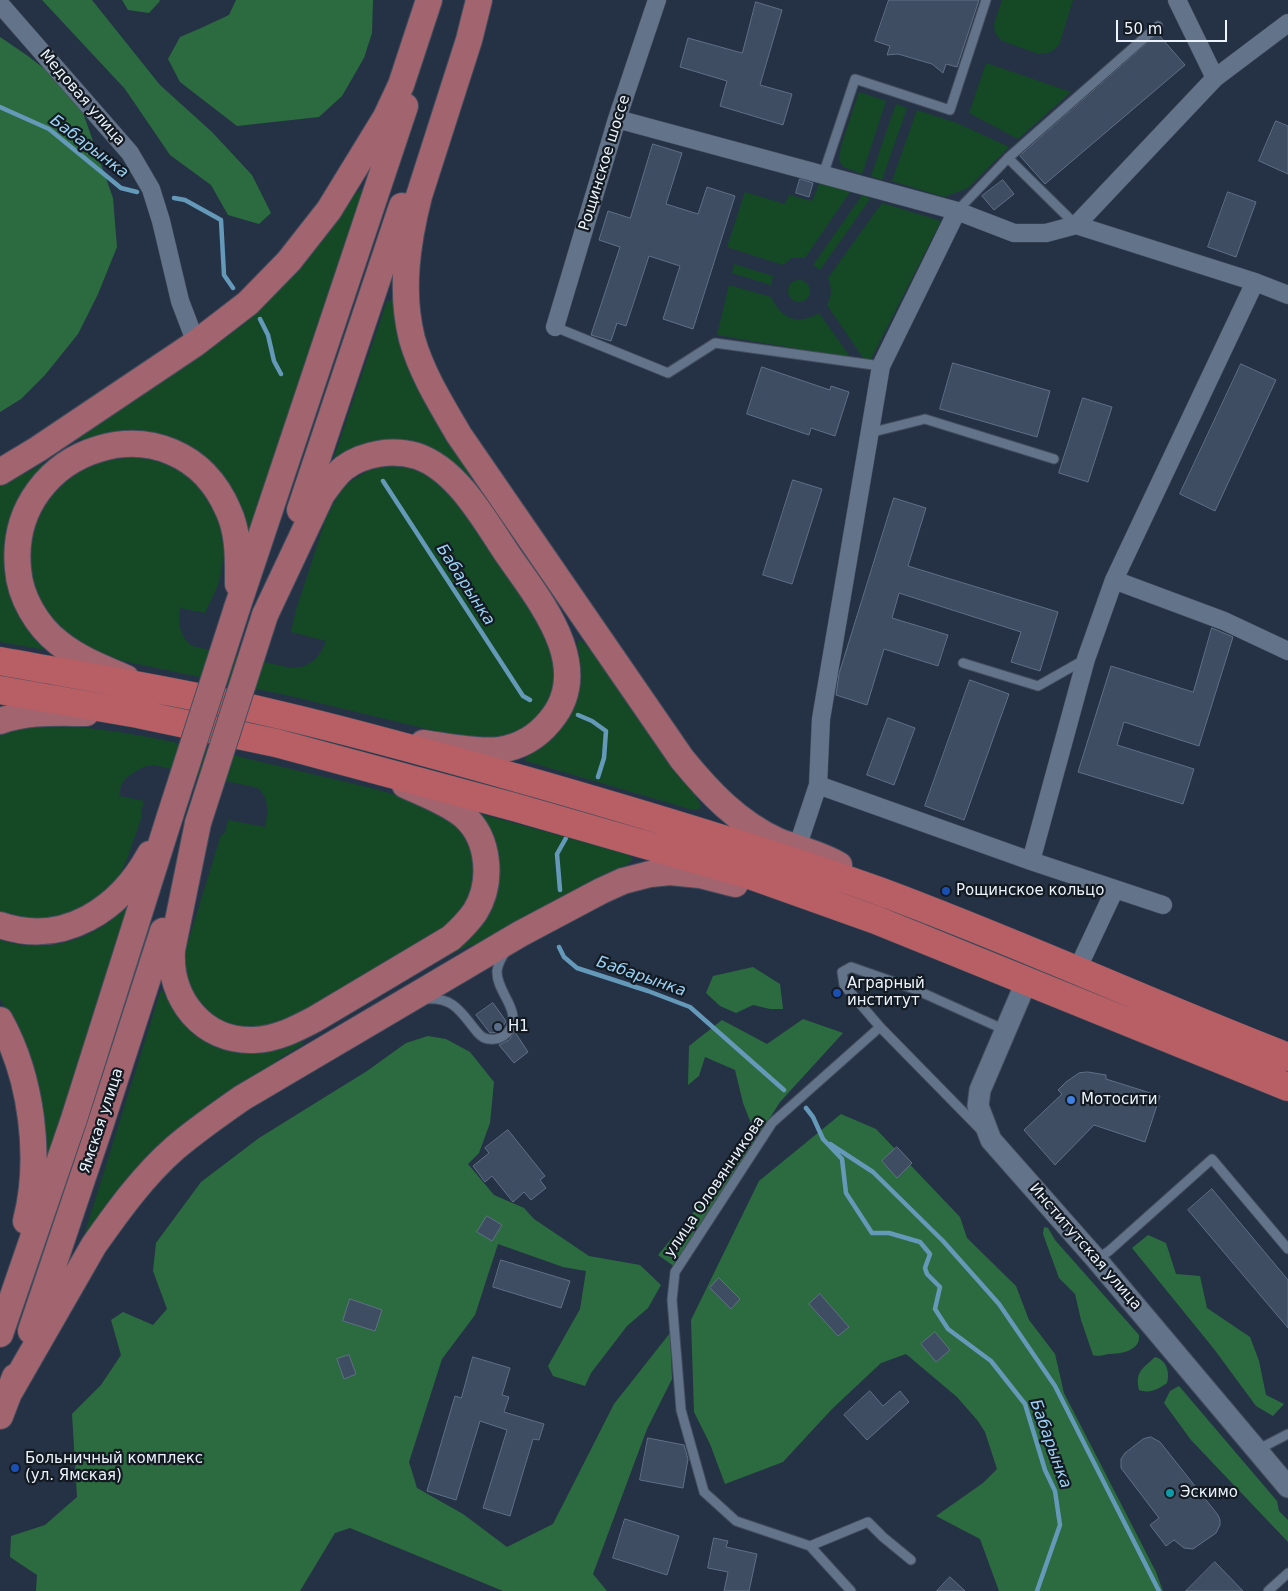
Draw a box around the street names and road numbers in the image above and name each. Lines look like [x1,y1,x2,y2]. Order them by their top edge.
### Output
street label: Медовая улица [35,46,129,150]
street label: Рощинское шоссе [576,93,634,233]
street label: Ямская улица [76,1066,128,1176]
street label: улица Оловянникова [661,1113,769,1261]
street label: Институтская улица [1025,1180,1145,1314]

